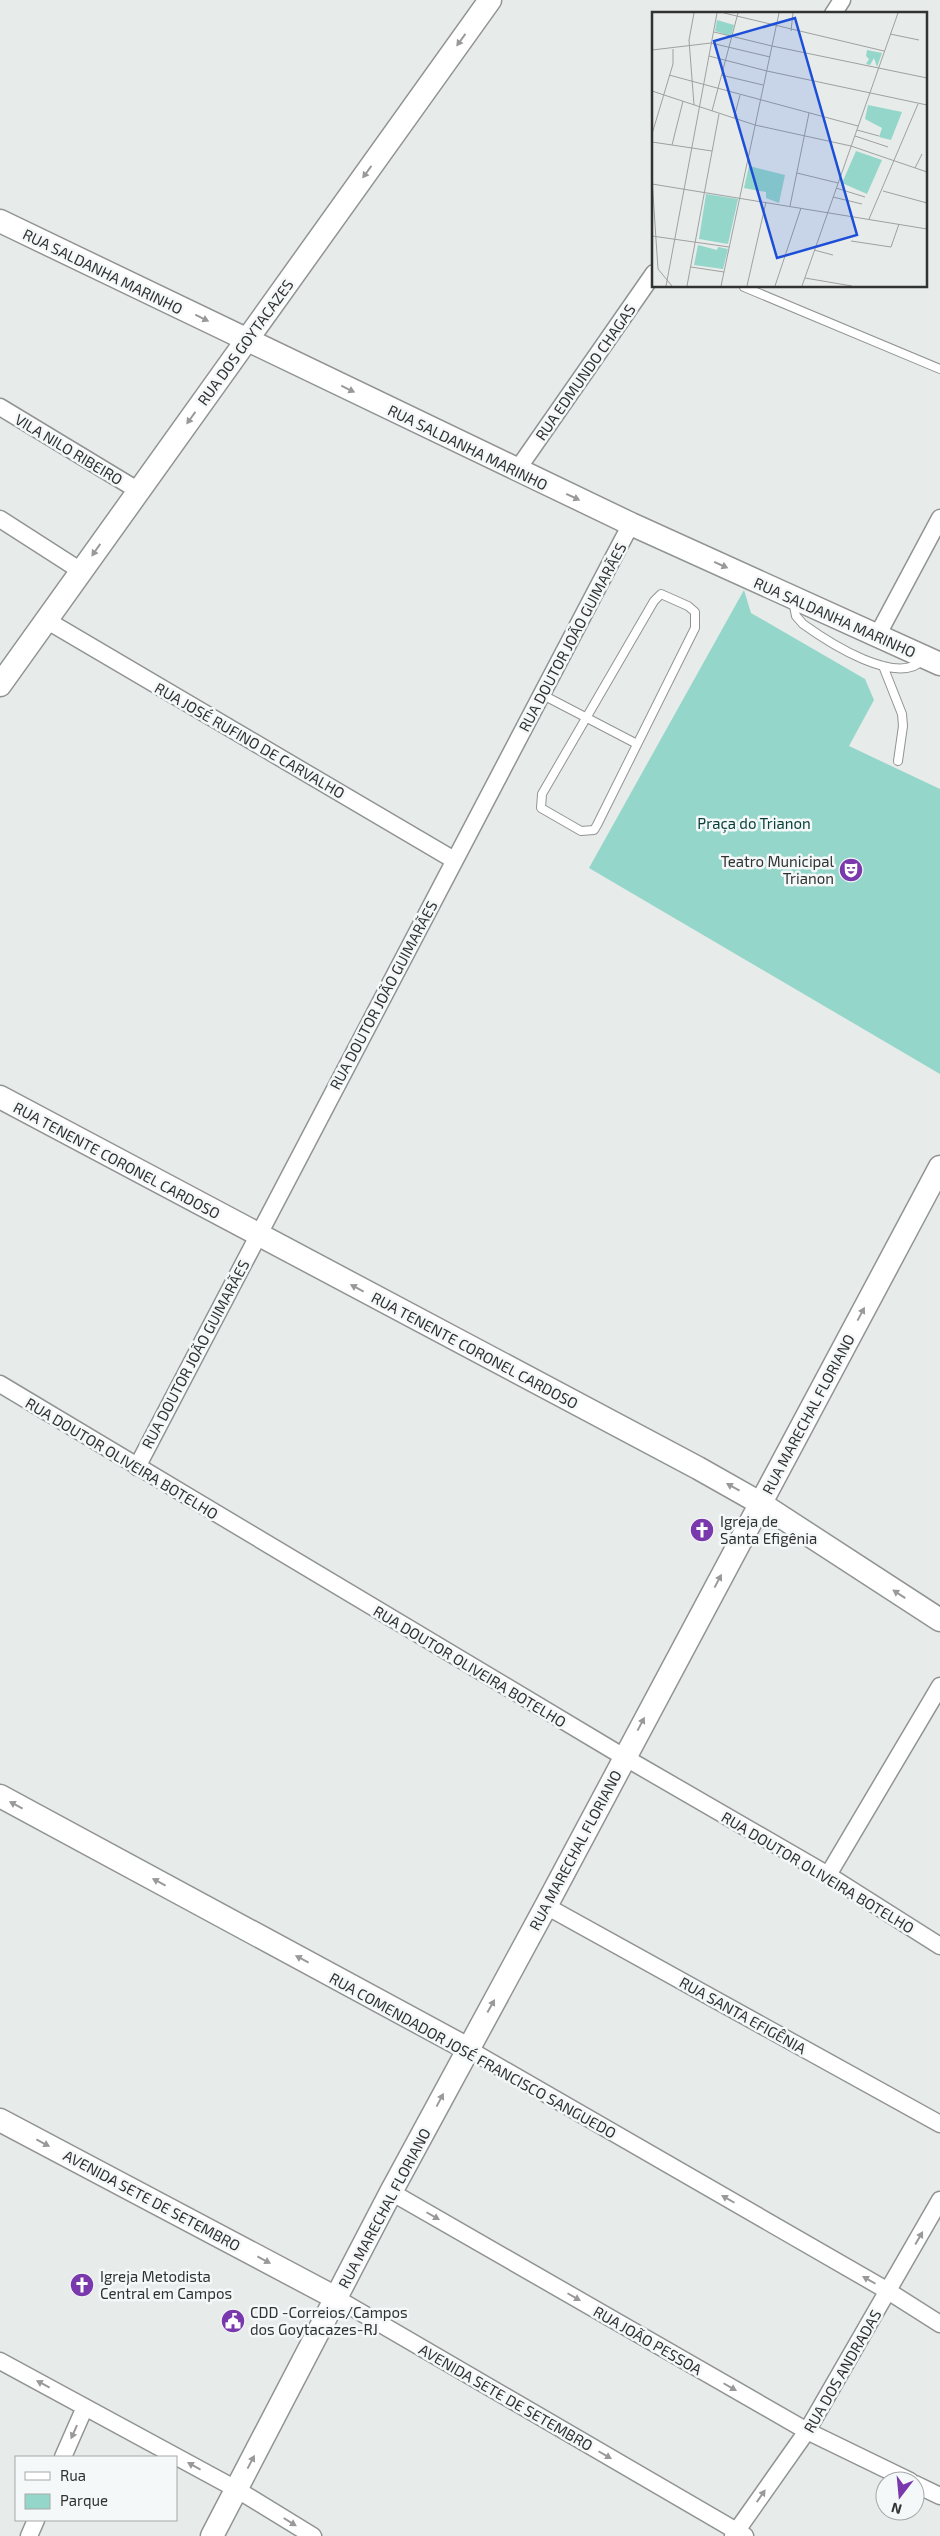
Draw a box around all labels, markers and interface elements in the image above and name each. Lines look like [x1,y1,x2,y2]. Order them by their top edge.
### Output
inset map [652,12,928,288]
one-way arrow [456,33,466,47]
one-way arrow [362,165,372,179]
street label: RUA SALDANHA MARINHO [20,224,186,318]
street label: RUA DOS GOYTACAZES [193,276,297,408]
street label: RUA EDMUNDO CHAGAS [531,301,639,443]
one-way arrow [194,314,209,322]
one-way arrow [341,385,355,393]
street label: RUA SALDANHA MARINHO [385,400,551,494]
street label: VILA NILO RIBEIRO [12,410,126,488]
one-way arrow [186,411,196,425]
one-way arrow [566,493,580,501]
street label: RUA DOUTOR JOÃO GUIMARÃES [514,540,630,734]
one-way arrow [91,543,102,556]
one-way arrow [714,561,728,569]
street label: RUA SALDANHA MARINHO [751,573,919,661]
street label: RUA JOSÉ RUFINO DE CARVALHO [152,678,348,802]
park label: Praça do Trianon [697,814,811,833]
place label: Teatro Municipal Trianon [721,852,835,887]
theatre icon: Teatro Municipal Trianon [838,857,864,883]
street label: RUA DOUTOR JOÃO GUIMARÃES [325,898,441,1092]
street label: RUA TENENTE CORONEL CARDOSO [11,1098,223,1222]
street label: RUA DOUTOR JOÃO GUIMARÃES [137,1257,253,1451]
one-way arrow [350,1284,365,1292]
street label: RUA TENENTE CORONEL CARDOSO [369,1288,581,1412]
one-way arrow [857,1307,865,1321]
street label: RUA MARECHAL FLORIANO [758,1331,858,1497]
street label: RUA DOUTOR OLIVEIRA BOTELHO [23,1393,221,1523]
one-way arrow [726,1483,739,1492]
place label: Igreja de Santa Efigênia [720,1512,817,1547]
church icon: Igreja de Santa Efigênia [689,1517,715,1543]
one-way arrow [714,1573,722,1588]
one-way arrow [893,1589,906,1598]
street label: RUA DOUTOR OLIVEIRA BOTELHO [371,1601,569,1731]
one-way arrow [637,1717,646,1731]
street label: RUA MARECHAL FLORIANO [525,1767,625,1933]
one-way arrow [8,1801,23,1809]
street label: RUA DOUTOR OLIVEIRA BOTELHO [719,1807,917,1937]
one-way arrow [151,1878,166,1886]
one-way arrow [295,1955,308,1964]
street label: RUA COMENDADOR JOSÉ FRANCISCO SANGUEDO [327,1968,619,2142]
street label: RUA SANTA EFIGÊNIA [677,1973,810,2058]
one-way arrow [487,1999,495,2014]
one-way arrow [436,2093,444,2107]
street label: RUA MARECHAL FLORIANO [334,2125,434,2291]
one-way arrow [36,2139,50,2147]
street label: AVENIDA SETE DE SETEMBRO [60,2146,244,2254]
one-way arrow [721,2195,735,2203]
one-way arrow [426,2212,439,2221]
one-way arrow [914,2231,923,2245]
one-way arrow [257,2256,271,2264]
place label: Igreja Metodista Central em Campos [100,2267,232,2302]
church icon: Igreja Metodista Central em Campos [69,2272,95,2298]
one-way arrow [862,2276,875,2285]
one-way arrow [567,2293,580,2302]
street label: RUA JOÃO PESSOA [591,2302,706,2379]
place label: CDD -Correios/Campos dos Goytacazes-RJ [250,2303,408,2338]
street label: RUA DOS ANDRADAS [799,2306,885,2436]
public building icon: CDD -Correios/Campos dos Goytacazes-RJ [220,2308,246,2334]
street label: AVENIDA SETE DE SETEMBRO [416,2340,596,2454]
one-way arrow [35,2380,50,2388]
one-way arrow [723,2382,736,2391]
one-way arrow [70,2425,78,2439]
one-way arrow [598,2451,613,2459]
one-way arrow [247,2454,255,2469]
legend [15,2456,178,2521]
one-way arrow [186,2462,201,2470]
text: Rua [60,2466,86,2484]
north arrow [875,2471,925,2521]
one-way arrow [756,2489,766,2503]
text: Parque [60,2491,108,2509]
text: N [889,2499,903,2519]
one-way arrow [283,2517,296,2526]

